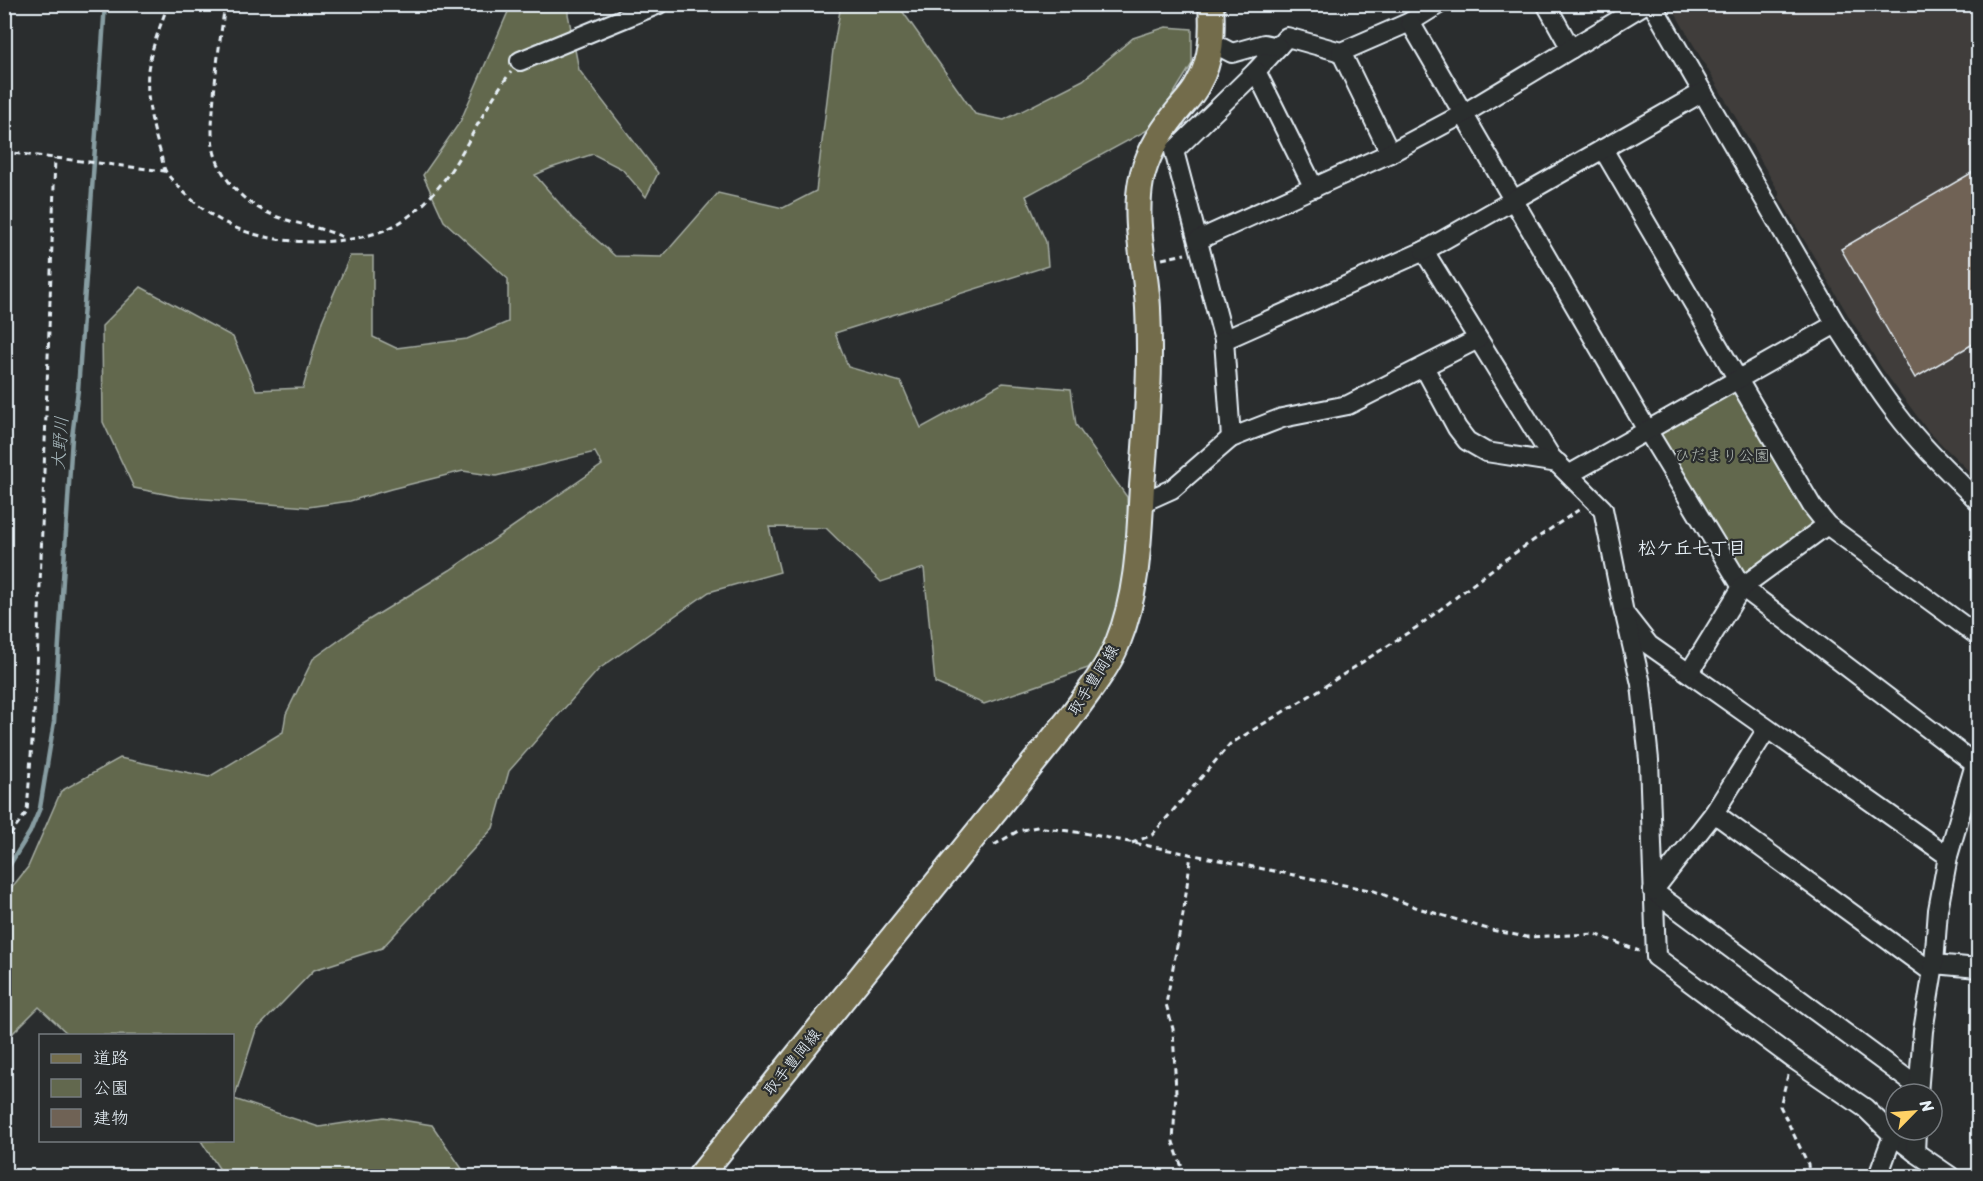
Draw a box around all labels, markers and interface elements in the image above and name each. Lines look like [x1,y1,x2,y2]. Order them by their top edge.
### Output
water label: 大野川 [42,415,78,471]
park label: ひだまり公園 [1674,441,1770,470]
district label: 松ケ丘七丁目 [1638,532,1746,564]
street label: 取手豊岡線 [1060,638,1126,722]
street label: 取手豊岡線 [756,1022,828,1102]
legend [39,1034,234,1142]
text: 道路 [93,1042,129,1074]
text: 公園 [93,1072,129,1104]
north arrow [1884,1082,1944,1142]
text: N [1911,1094,1943,1118]
text: 建物 [93,1102,129,1134]

